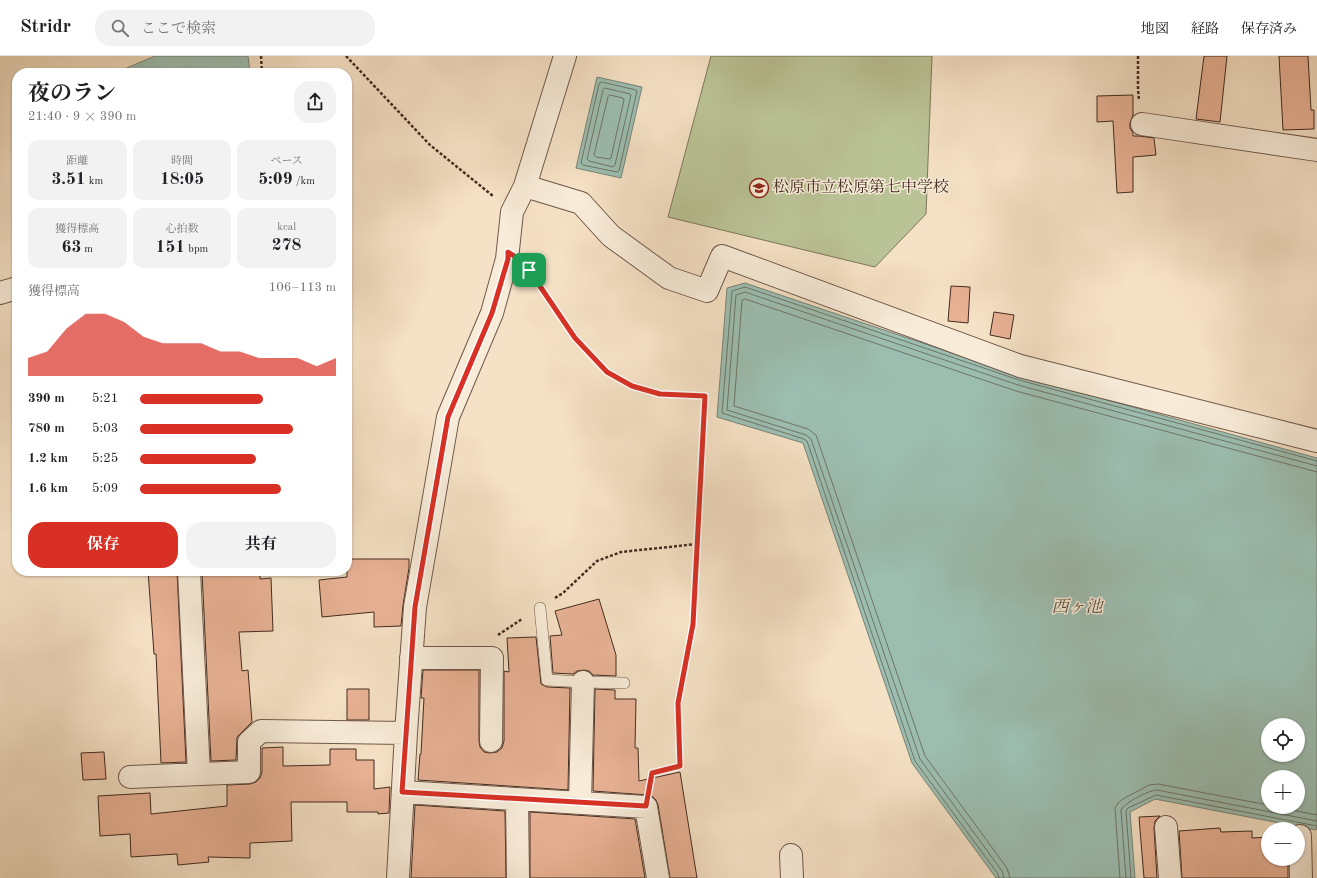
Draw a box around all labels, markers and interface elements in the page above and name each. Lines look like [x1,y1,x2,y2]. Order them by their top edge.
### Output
search box [95,10,375,46]
icon: search [109,17,131,39]
text: Stridr [20,18,71,37]
text: ここで検索 [141,22,216,37]
text: 地図 [1141,22,1169,36]
text: 経路 [1191,22,1219,36]
text: 保存済み [1241,22,1297,36]
button: share [294,81,336,123]
text: 夜のラン [28,83,116,105]
text: 21:40 · 9 × 390 m [28,110,136,123]
text: 距離 [66,156,88,167]
text: 時間 [171,156,193,167]
text: ペース [270,156,303,167]
text: 3.51 [51,171,86,188]
text: 18:05 [160,171,204,188]
text: 5:09 [258,171,293,188]
text: km [86,176,103,187]
text: /km [293,176,315,187]
school or university icon: 松原市立松原第七中学校 [748,177,770,199]
place label: 松原市立松原第七中学校 [773,178,949,196]
text: kcal [277,222,296,233]
text: 獲得標高 [55,224,99,235]
text: 心拍数 [165,224,198,235]
text: 278 [272,237,301,254]
text: 63 [62,239,81,256]
text: 151 [156,239,185,256]
text: m [81,244,93,255]
text: bpm [185,244,208,255]
pin [512,253,546,287]
icon: arrive [518,259,540,281]
text: 106–113 m [269,281,336,294]
text: 獲得標高 [28,285,80,298]
text: 390 m [28,392,65,405]
text: 5:21 [92,392,118,405]
text: 780 m [28,422,65,435]
text: 5:03 [92,422,118,435]
text: 1.2 km [28,452,68,465]
text: 5:25 [92,452,118,465]
text: 1.6 km [28,482,68,495]
text: 5:09 [92,482,118,495]
button: 保存 [28,522,178,568]
button: 共有 [186,522,336,568]
water label: 西ヶ池 [1052,597,1104,616]
map controls [1261,718,1305,866]
button: locate [1261,718,1305,762]
button: + [1261,770,1305,814]
button: − [1261,822,1305,866]

